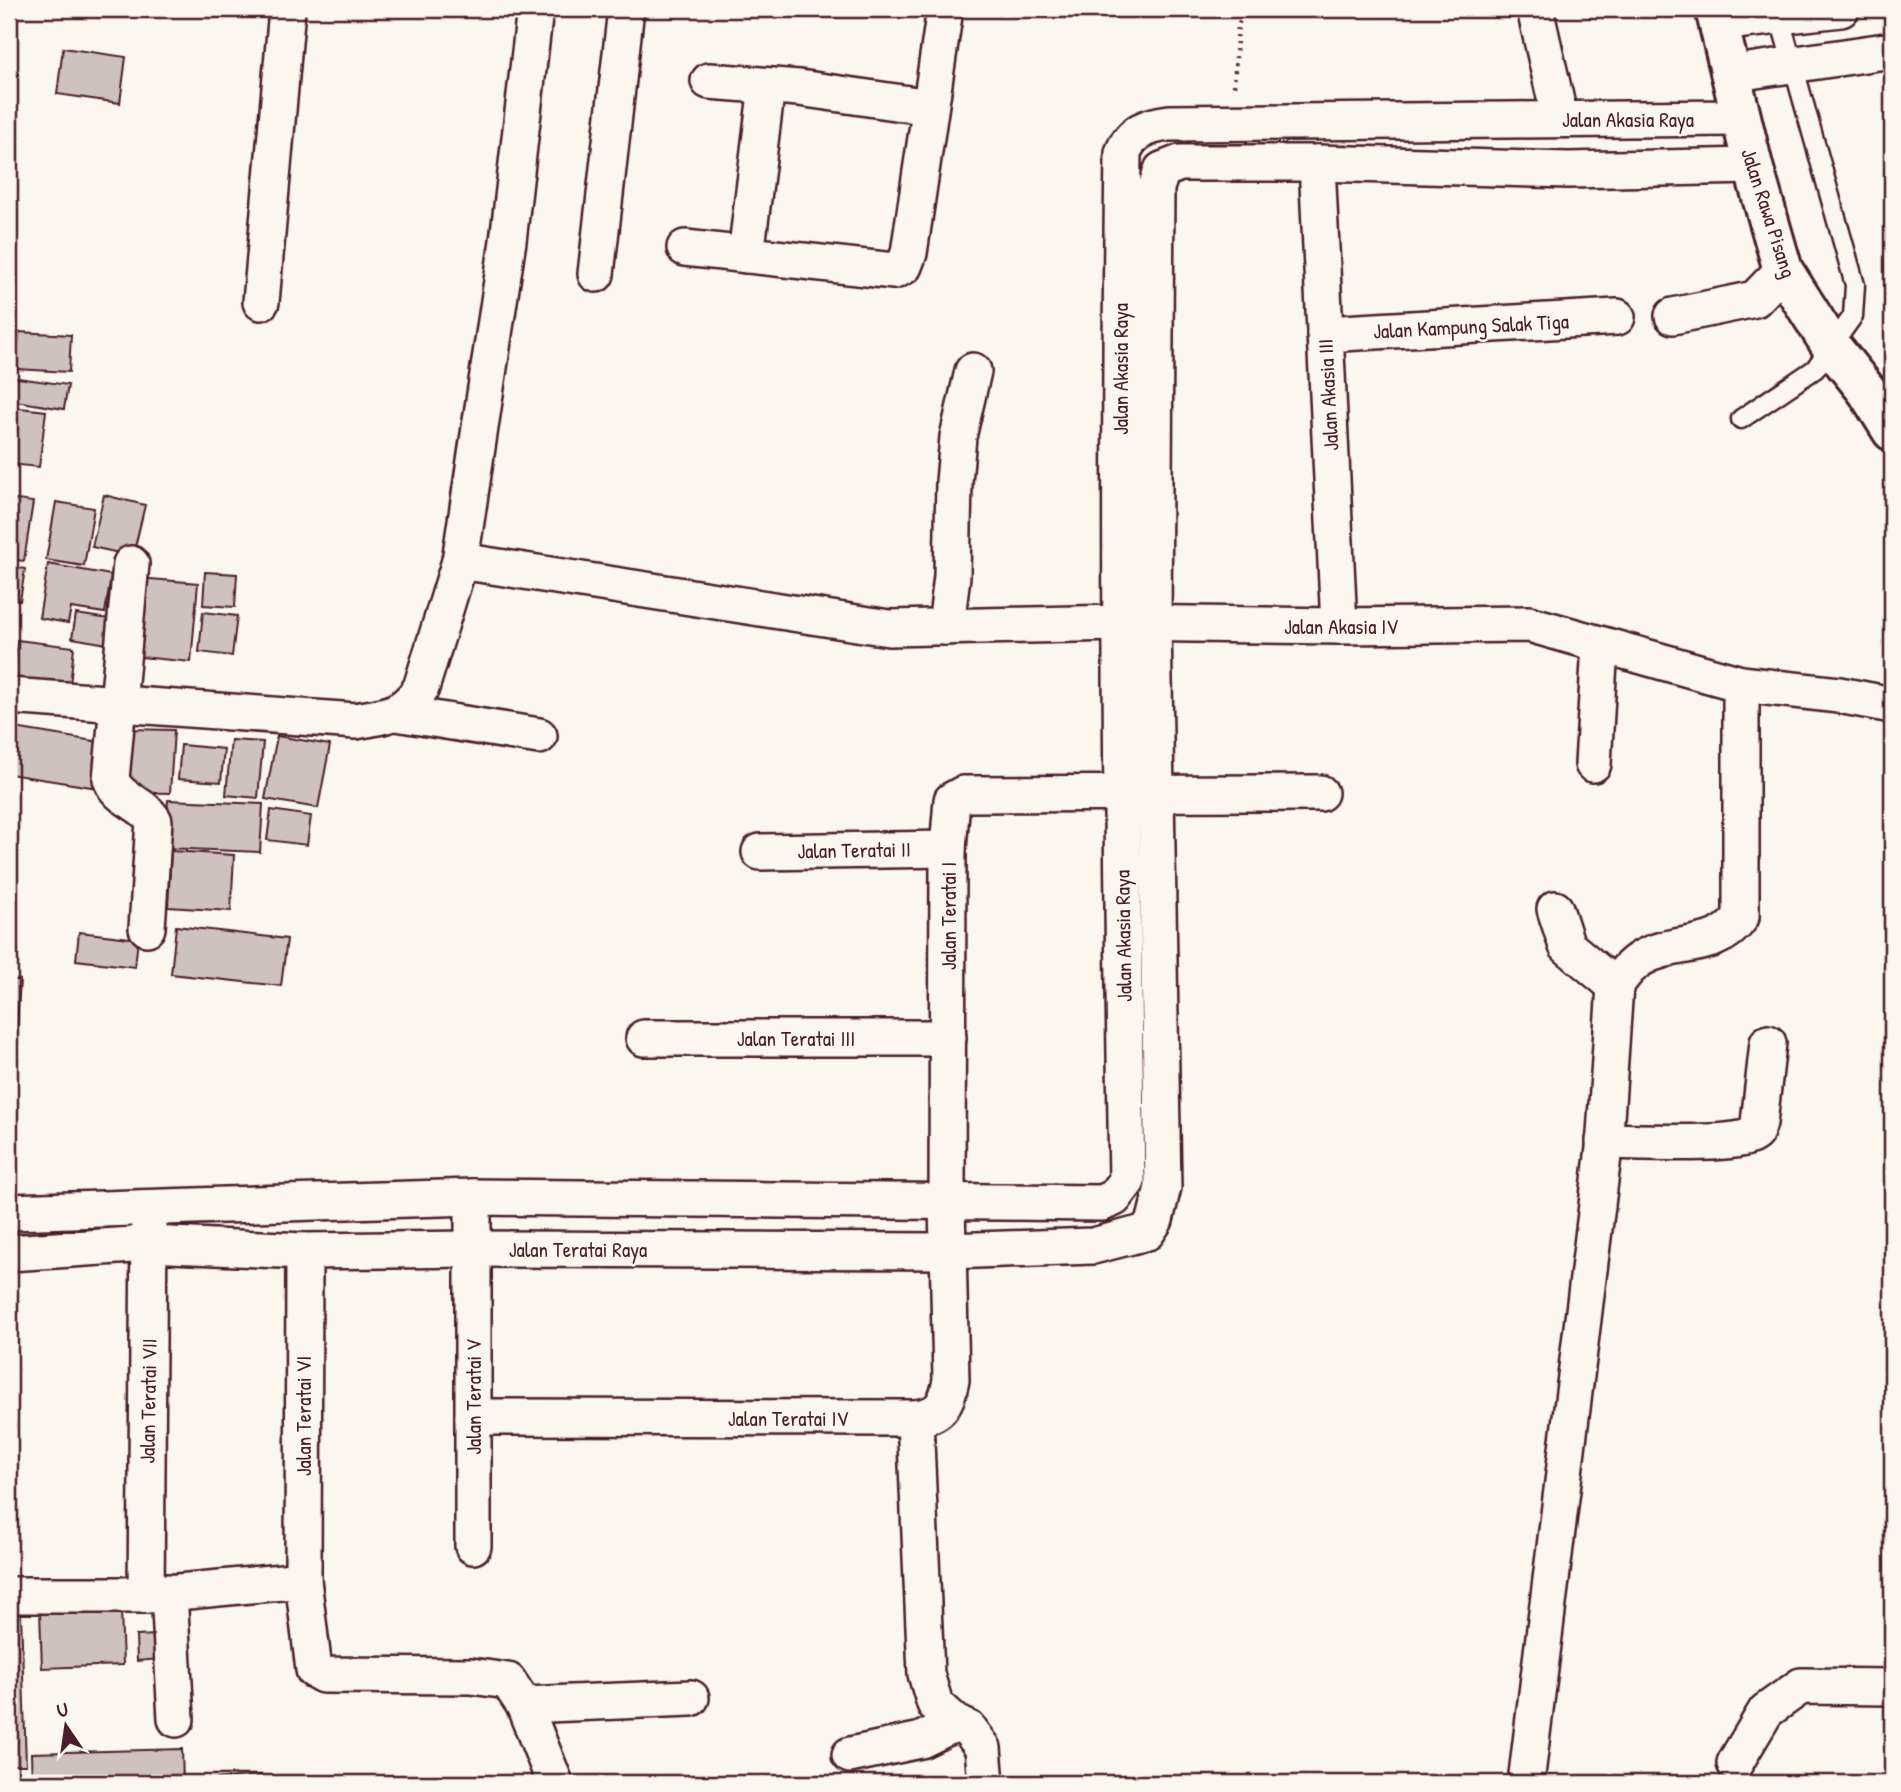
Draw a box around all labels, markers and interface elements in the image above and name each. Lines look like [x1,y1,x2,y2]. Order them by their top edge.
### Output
street label: Jalan Akasia Raya [1562,105,1694,134]
street label: Jalan Rawa Pisang [1734,144,1804,282]
street label: Jalan Akasia Raya [1106,303,1135,435]
street label: Jalan Kampung Salak Tiga [1372,306,1570,346]
street label: Jalan Akasia III [1311,338,1345,452]
street label: Jalan Akasia IV [1284,612,1398,641]
street label: Jalan Teratai II [797,835,911,865]
street label: Jalan Teratai I [934,862,963,970]
street label: Jalan Akasia Raya [1107,870,1139,1002]
street label: Jalan Teratai III [737,1024,855,1053]
street label: Jalan Teratai Raya [509,1235,647,1264]
street label: Jalan Teratai VII [132,1338,164,1464]
street label: Jalan Teratai V [459,1339,488,1455]
street label: Jalan Teratai VI [289,1356,318,1476]
street label: Jalan Teratai IV [728,1404,848,1433]
north arrow [32,1690,102,1760]
text: U [54,1695,71,1723]

